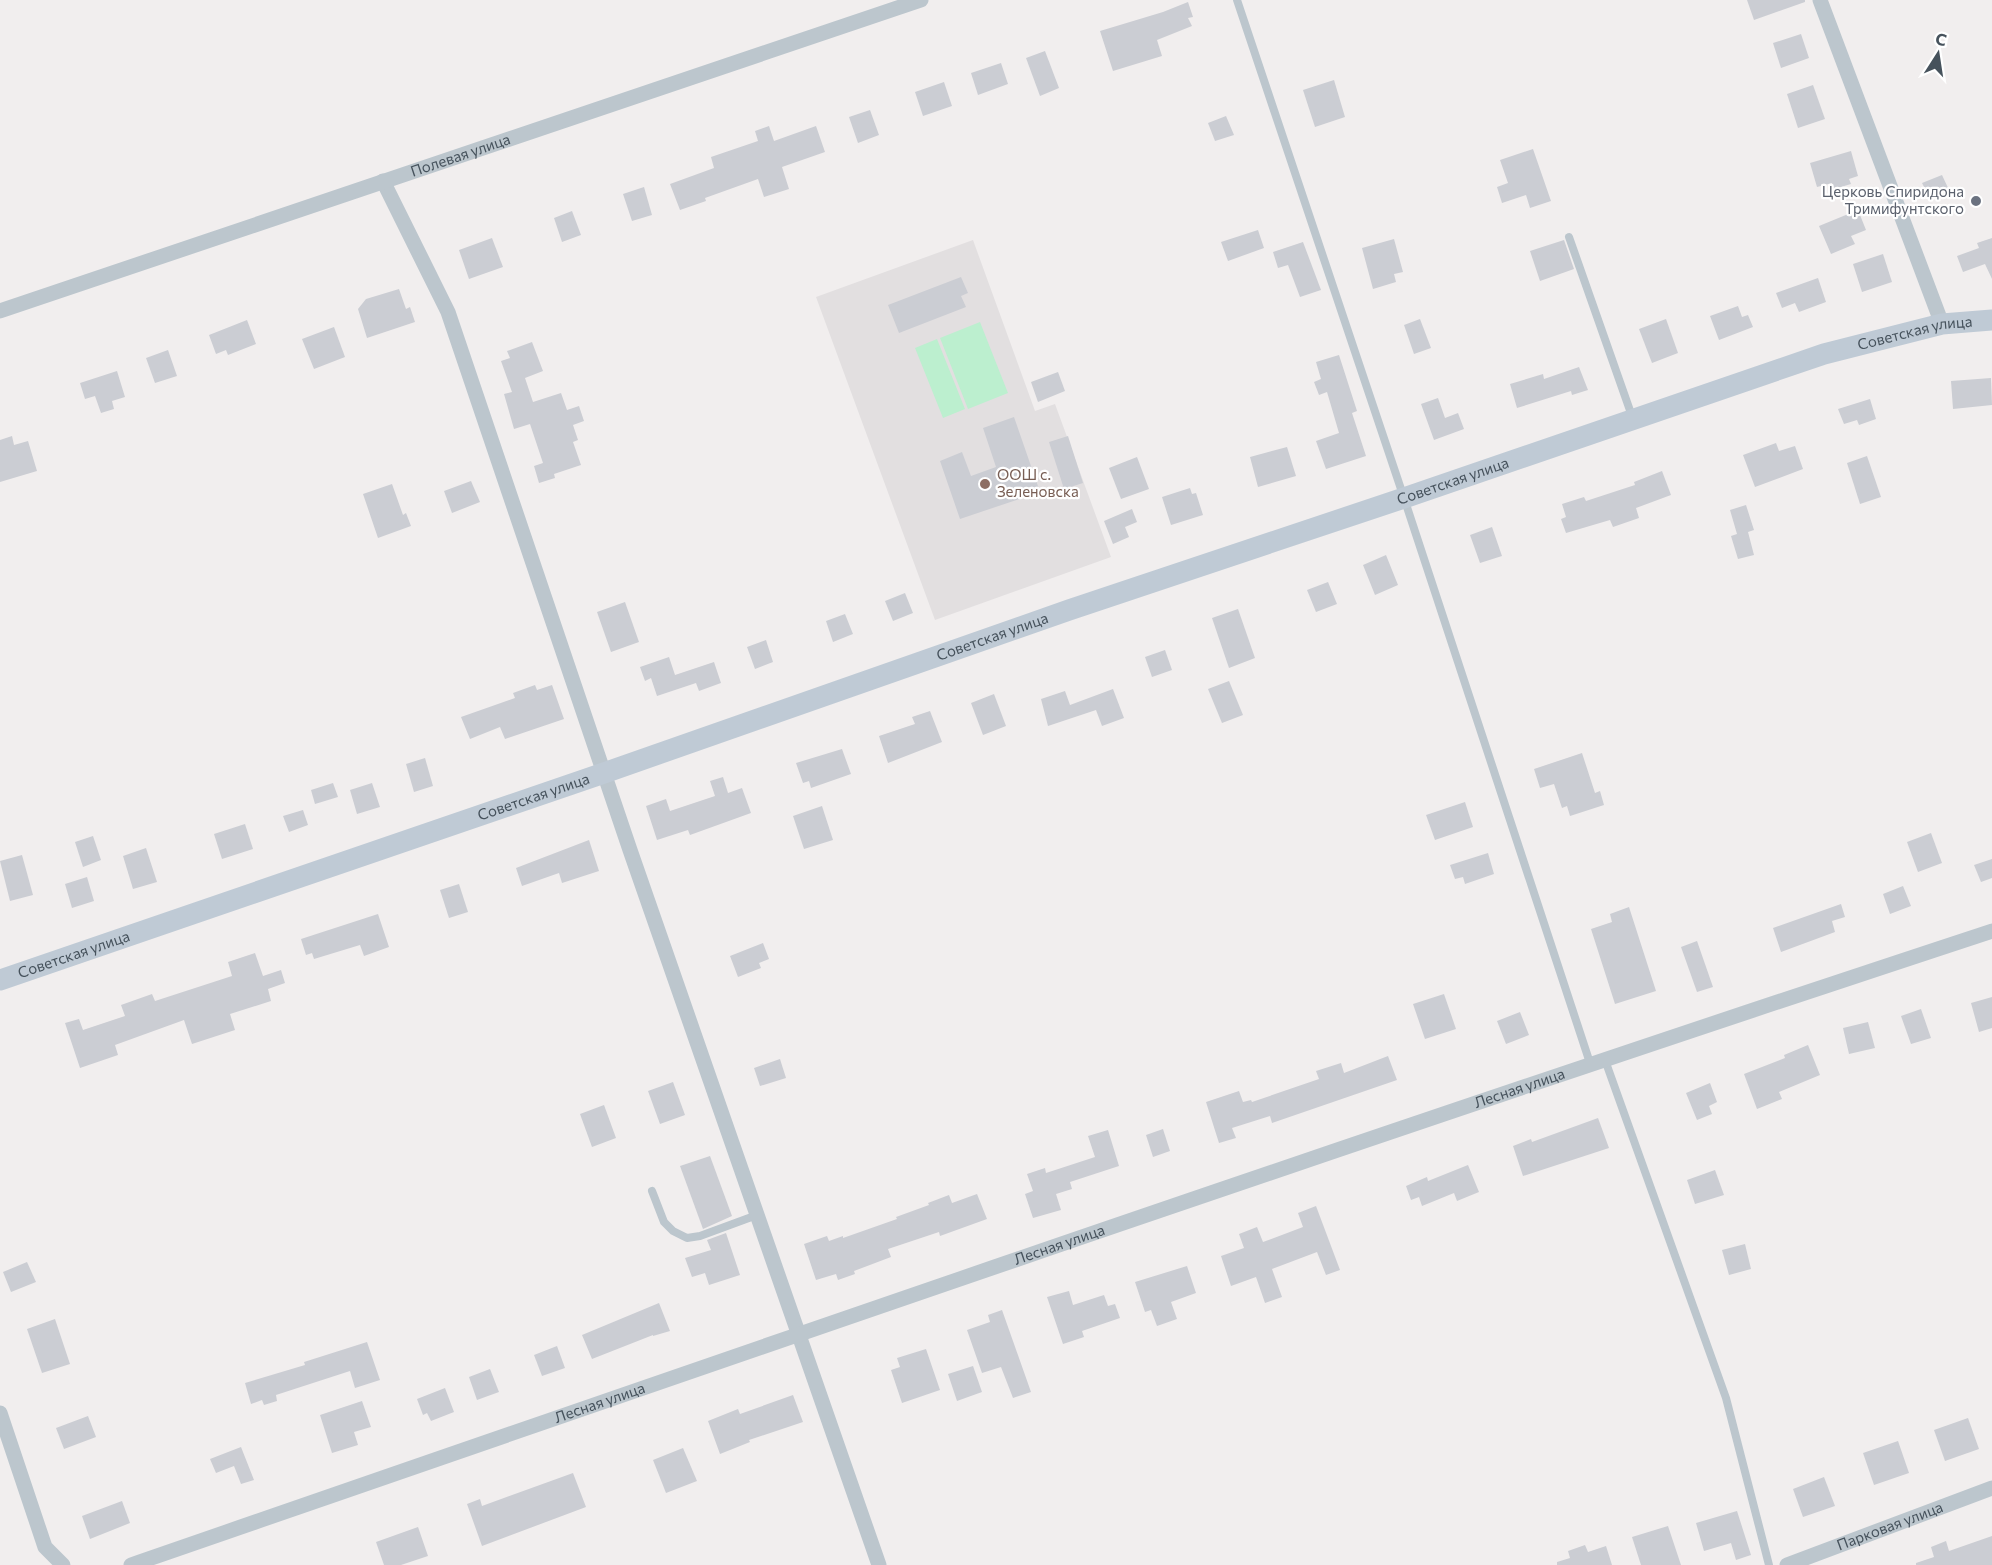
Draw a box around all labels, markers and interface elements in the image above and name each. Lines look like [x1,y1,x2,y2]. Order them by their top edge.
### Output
north arrow [1908,24,1968,84]
text: С [1934,28,1949,49]
street label: Полевая улица [408,129,512,180]
place label: Церковь Спиридона Тримифунтского [1822,182,1964,217]
marker: Церковь Спиридона Тримифунтского [1969,194,1983,208]
street label: Советская улица [1855,312,1973,353]
street label: Советская улица [1394,453,1511,508]
place label: ООШ с. Зеленовска [997,465,1079,500]
marker: ООШ с. Зеленовска [978,477,992,491]
street label: Советская улица [934,608,1050,664]
street label: Советская улица [475,769,592,824]
street label: Советская улица [15,926,132,981]
street label: Лесная улица [1471,1064,1567,1111]
street label: Лесная улица [1011,1220,1107,1268]
street label: Лесная улица [552,1378,647,1426]
street label: Парковая улица [1834,1497,1945,1554]

